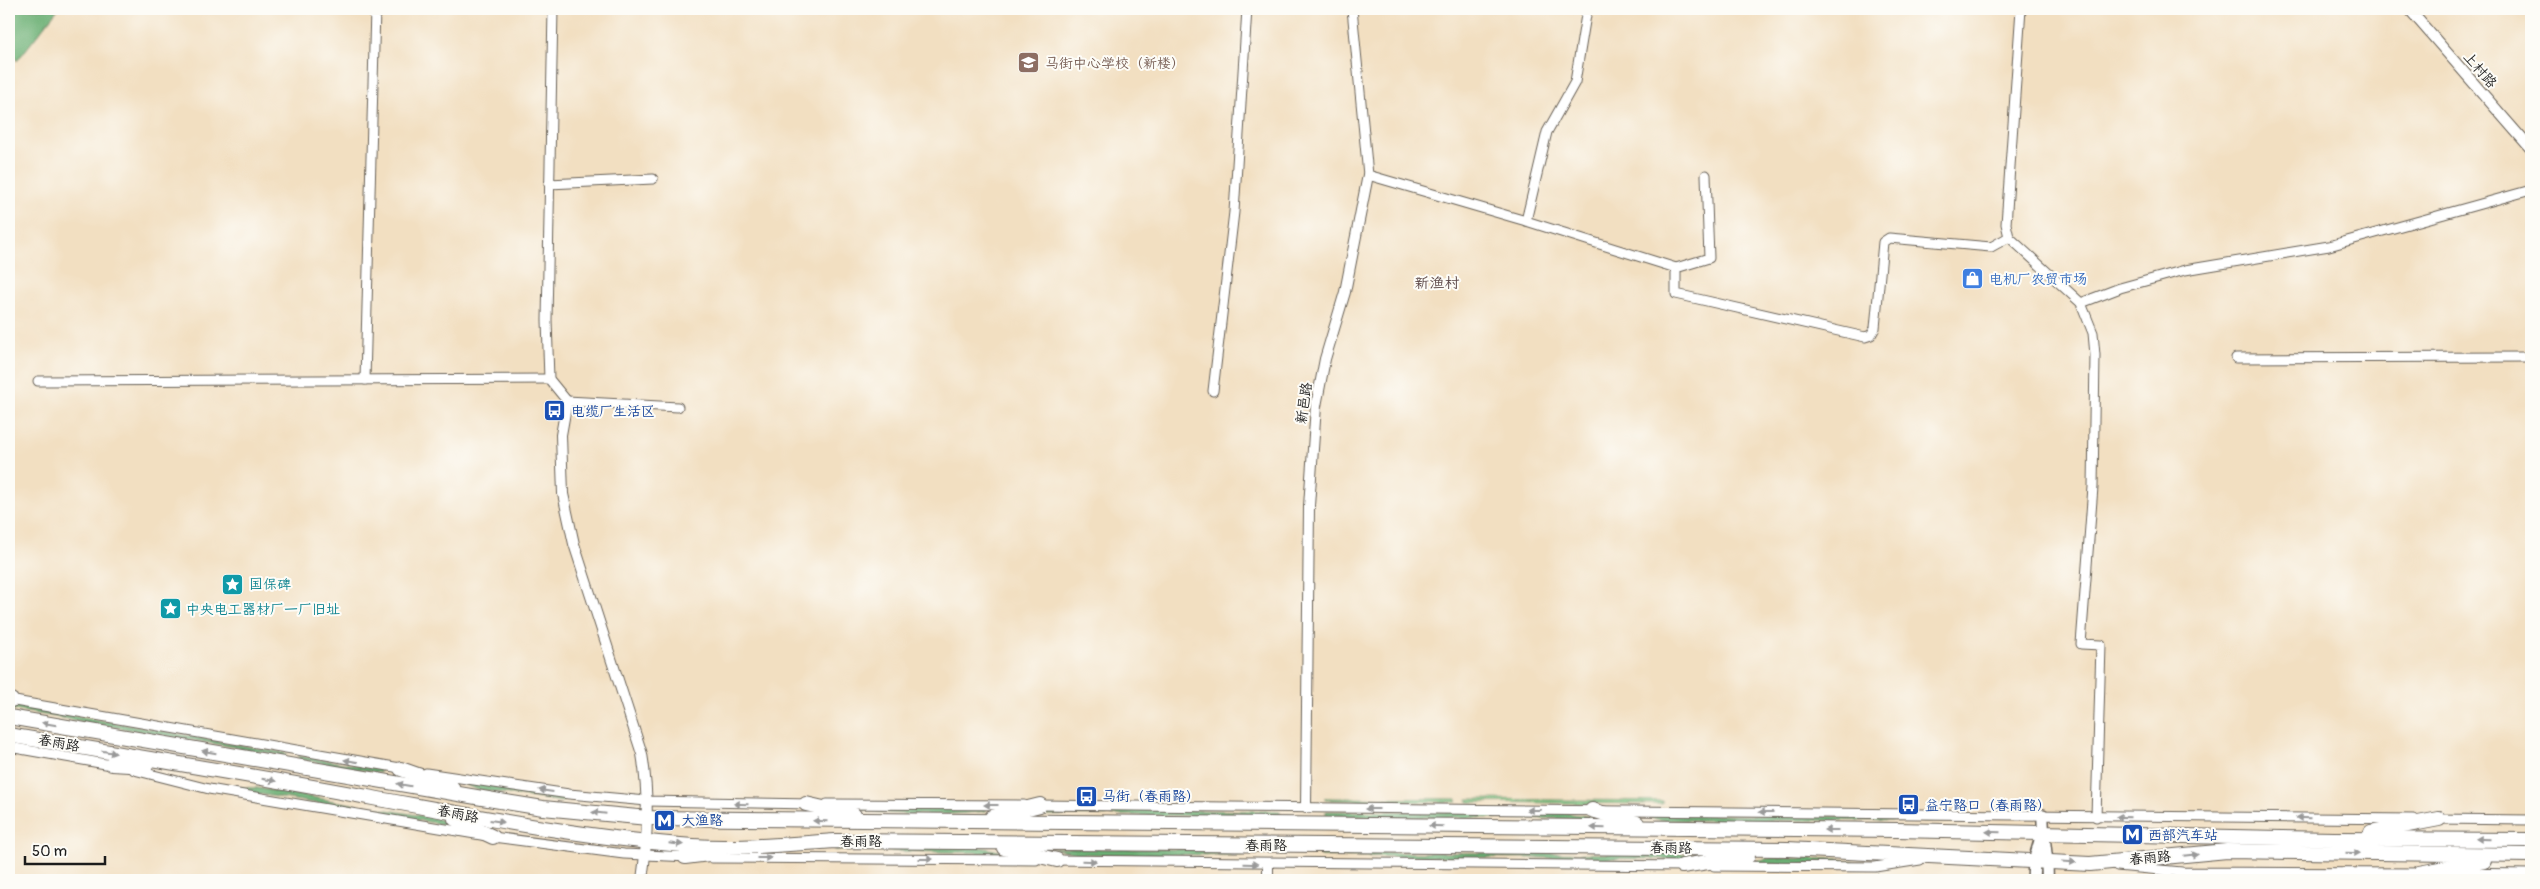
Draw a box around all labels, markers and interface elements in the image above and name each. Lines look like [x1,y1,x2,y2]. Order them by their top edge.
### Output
street label: 上村路 [2460,49,2500,91]
school or university icon: 马街中心学校（新楼） [1017,51,1041,75]
place label: 马街中心学校（新楼） [1045,55,1185,72]
shop icon: 电机厂农贸市场 [1961,267,1985,291]
place label: 电机厂农贸市场 [1989,271,2087,288]
district label: 新渔村 [1414,274,1460,293]
street label: 新邑路 [1293,381,1315,425]
bus stop icon: 电缆厂生活区 [543,399,567,423]
place label: 电缆厂生活区 [571,403,655,420]
place icon: 国保碑 [221,572,245,596]
place label: 国保碑 [249,576,291,593]
place icon: 中央电工器材厂一厂旧址 [158,597,182,621]
place label: 中央电工器材厂一厂旧址 [186,601,340,618]
one-way arrow [40,720,56,728]
street label: 春雨路 [37,731,81,755]
one-way arrow [201,747,217,755]
one-way arrow [101,748,117,756]
one-way arrow [343,756,359,764]
one-way arrow [261,776,277,784]
one-way arrow [395,781,411,789]
bus stop icon: 马街（春雨路） [1074,784,1098,808]
one-way arrow [538,787,554,795]
place label: 马街（春雨路） [1102,788,1200,805]
bus stop icon: 益宁路口（春雨路） [1897,793,1921,817]
place label: 益宁路口（春雨路） [1925,797,2051,814]
one-way arrow [733,800,749,808]
one-way arrow [983,801,999,809]
street label: 春雨路 [436,802,480,826]
one-way arrow [1363,804,1379,812]
one-way arrow [1526,806,1542,814]
metro station icon: 大渔路 [653,808,677,832]
one-way arrow [1758,808,1774,816]
one-way arrow [591,809,607,817]
place label: 大渔路 [681,812,723,829]
one-way arrow [2115,813,2131,821]
one-way arrow [2295,813,2311,821]
one-way arrow [490,817,506,825]
one-way arrow [812,817,828,825]
one-way arrow [1428,822,1444,830]
metro station icon: 西部汽车站 [2120,823,2144,847]
one-way arrow [1590,824,1606,832]
one-way arrow [1823,826,1839,834]
place label: 西部汽车站 [2148,827,2218,844]
one-way arrow [1985,828,2001,836]
street label: 春雨路 [840,833,882,850]
scale bar [25,834,105,866]
one-way arrow [2474,835,2490,843]
street label: 春雨路 [1245,837,1287,854]
street label: 春雨路 [1650,839,1692,857]
one-way arrow [668,840,684,848]
text: 50 m [32,842,67,861]
street label: 春雨路 [2128,848,2172,868]
one-way arrow [2345,849,2361,857]
one-way arrow [2183,851,2199,859]
one-way arrow [756,854,772,862]
one-way arrow [919,855,935,863]
one-way arrow [1081,857,1097,865]
one-way arrow [2061,859,2077,867]
one-way arrow [1244,860,1260,868]

